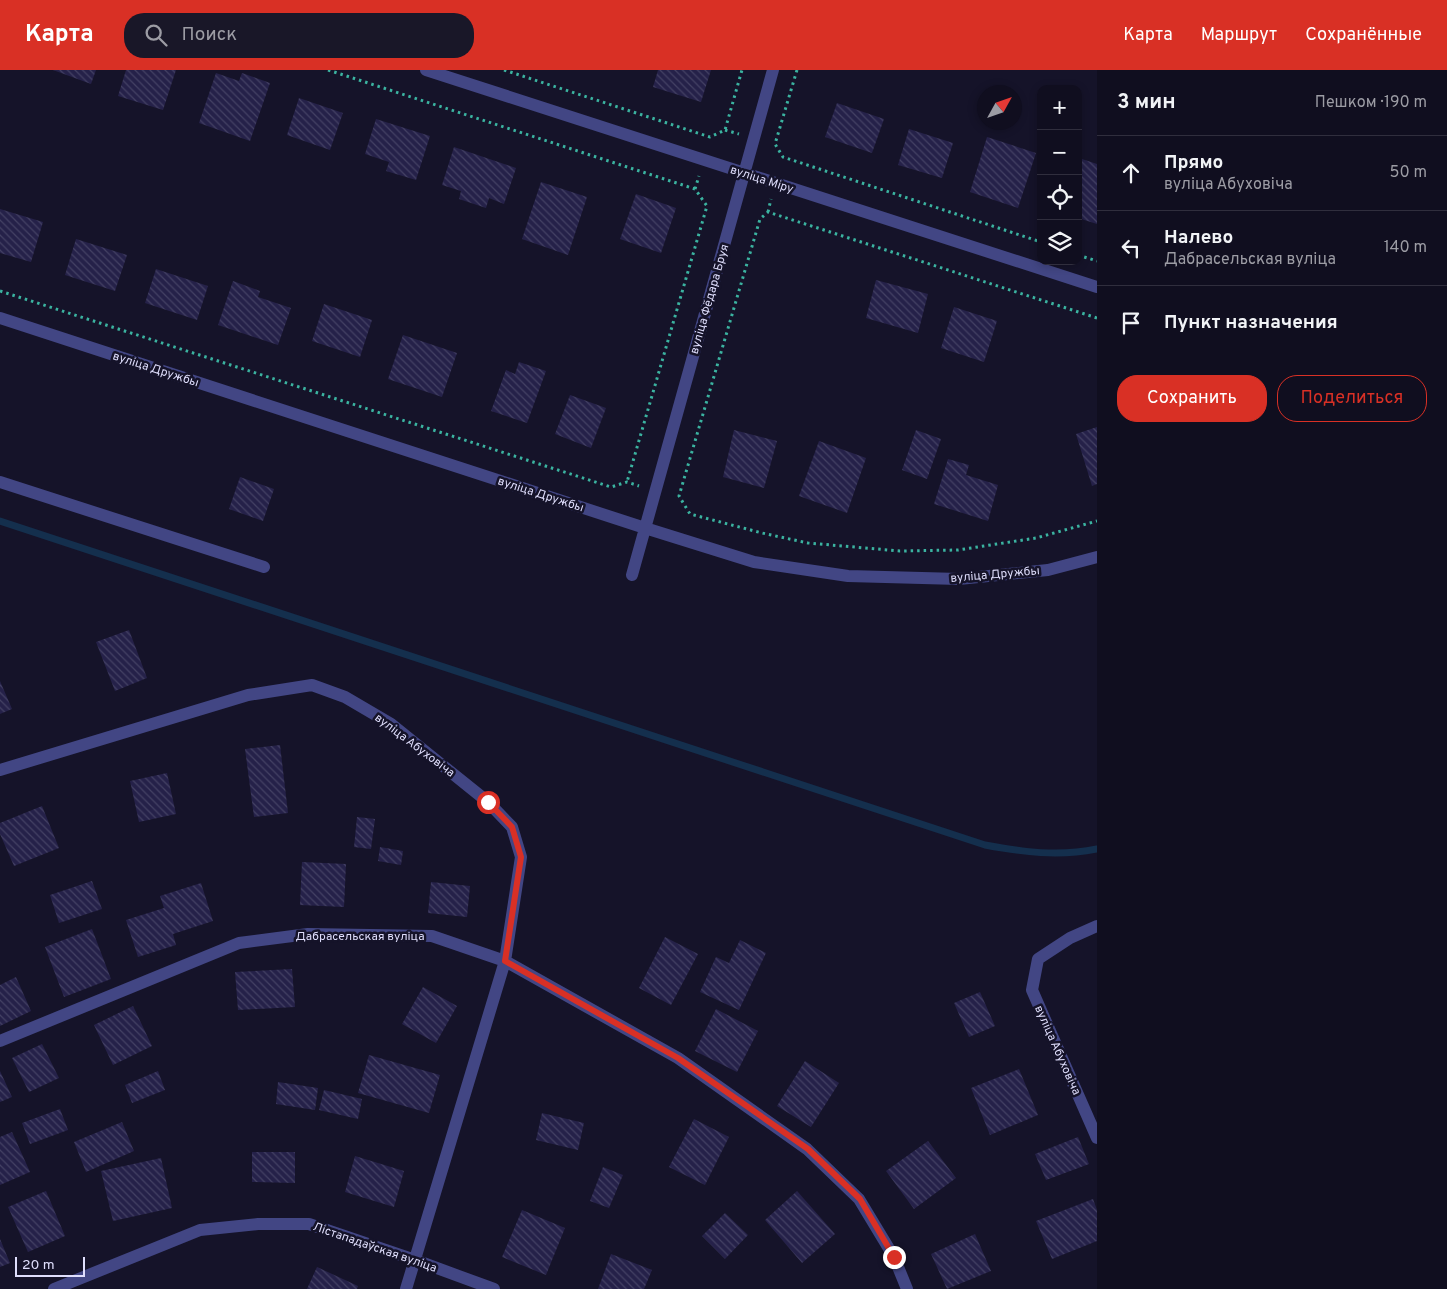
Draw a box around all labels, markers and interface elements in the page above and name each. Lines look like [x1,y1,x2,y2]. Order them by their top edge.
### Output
search box [124,13,474,58]
text: Карта [25,20,94,50]
icon: search [142,21,170,49]
text: Поиск [182,23,237,47]
text: Карта [1123,24,1173,47]
text: Маршрут [1201,24,1277,47]
text: Сохранённые [1305,24,1422,47]
north arrow [977,85,1022,130]
map controls [1037,85,1082,265]
button: + [1037,85,1082,130]
text: 3 мин [1117,89,1176,116]
text: Пешком · 190 m [1315,93,1427,113]
button: − [1037,130,1082,175]
text: Прямо [1164,151,1223,175]
icon: ahead [1117,159,1145,187]
street label: вуліца Міру [728,162,795,198]
text: 50 m [1390,163,1427,183]
button: locate [1037,175,1082,220]
text: вуліца Абуховіча [1164,175,1293,195]
button: layers [1037,220,1082,265]
text: Налево [1164,226,1233,250]
icon: left [1117,234,1145,262]
text: 140 m [1384,238,1427,258]
street label: вуліца Фёдара Бруя [687,242,733,356]
text: Дабрасельская вуліца [1164,250,1336,270]
icon: arrive [1117,309,1145,337]
text: Пункт назначения [1164,311,1338,335]
street label: вуліца Дружбы [111,348,201,391]
button: Сохранить [1117,375,1267,422]
button: Поделиться [1277,375,1427,422]
street label: вуліца Дружбы [496,473,586,516]
street label: вуліца Дружбы [950,563,1040,587]
street label: вуліца Абуховіча [371,710,458,781]
route start [477,791,500,814]
street label: Дабрасельская вуліца [296,929,424,945]
street label: вуліца Абуховіча [1030,1003,1084,1098]
street label: Лістападаўская вуліца [311,1219,439,1277]
route end [883,1246,906,1269]
scale bar [15,1254,85,1277]
text: 20 m [22,1257,55,1274]

